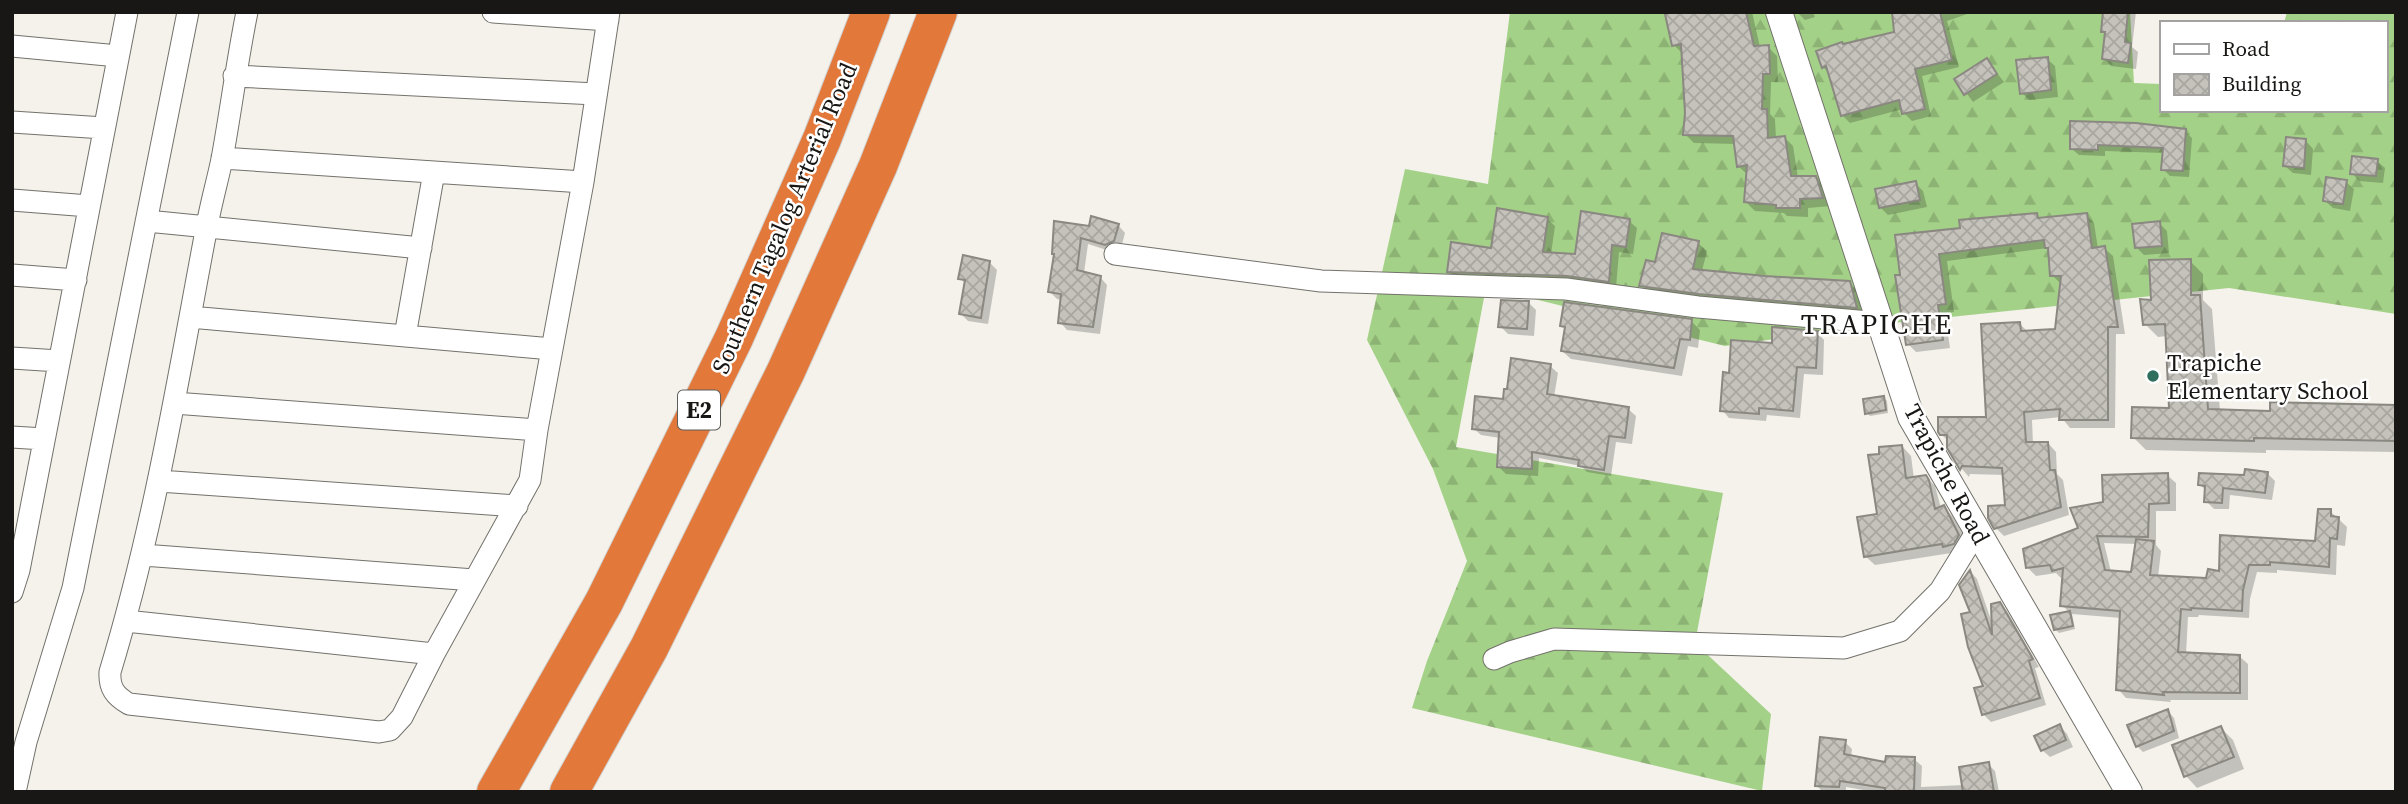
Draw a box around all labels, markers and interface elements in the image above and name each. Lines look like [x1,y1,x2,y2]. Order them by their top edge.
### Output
legend [2160,21,2387,112]
text: Road [2222,34,2270,63]
street label: Southern Tagalog Arterial Road [703,57,865,379]
text: Building [2222,69,2301,98]
district label: TRAPICHE [1801,305,1953,343]
place label: Trapiche Elementary School [2167,346,2369,407]
marker: Trapiche Elementary School [2145,368,2161,384]
road number: E2 [678,390,720,430]
street label: Trapiche Road [1896,398,1998,550]

